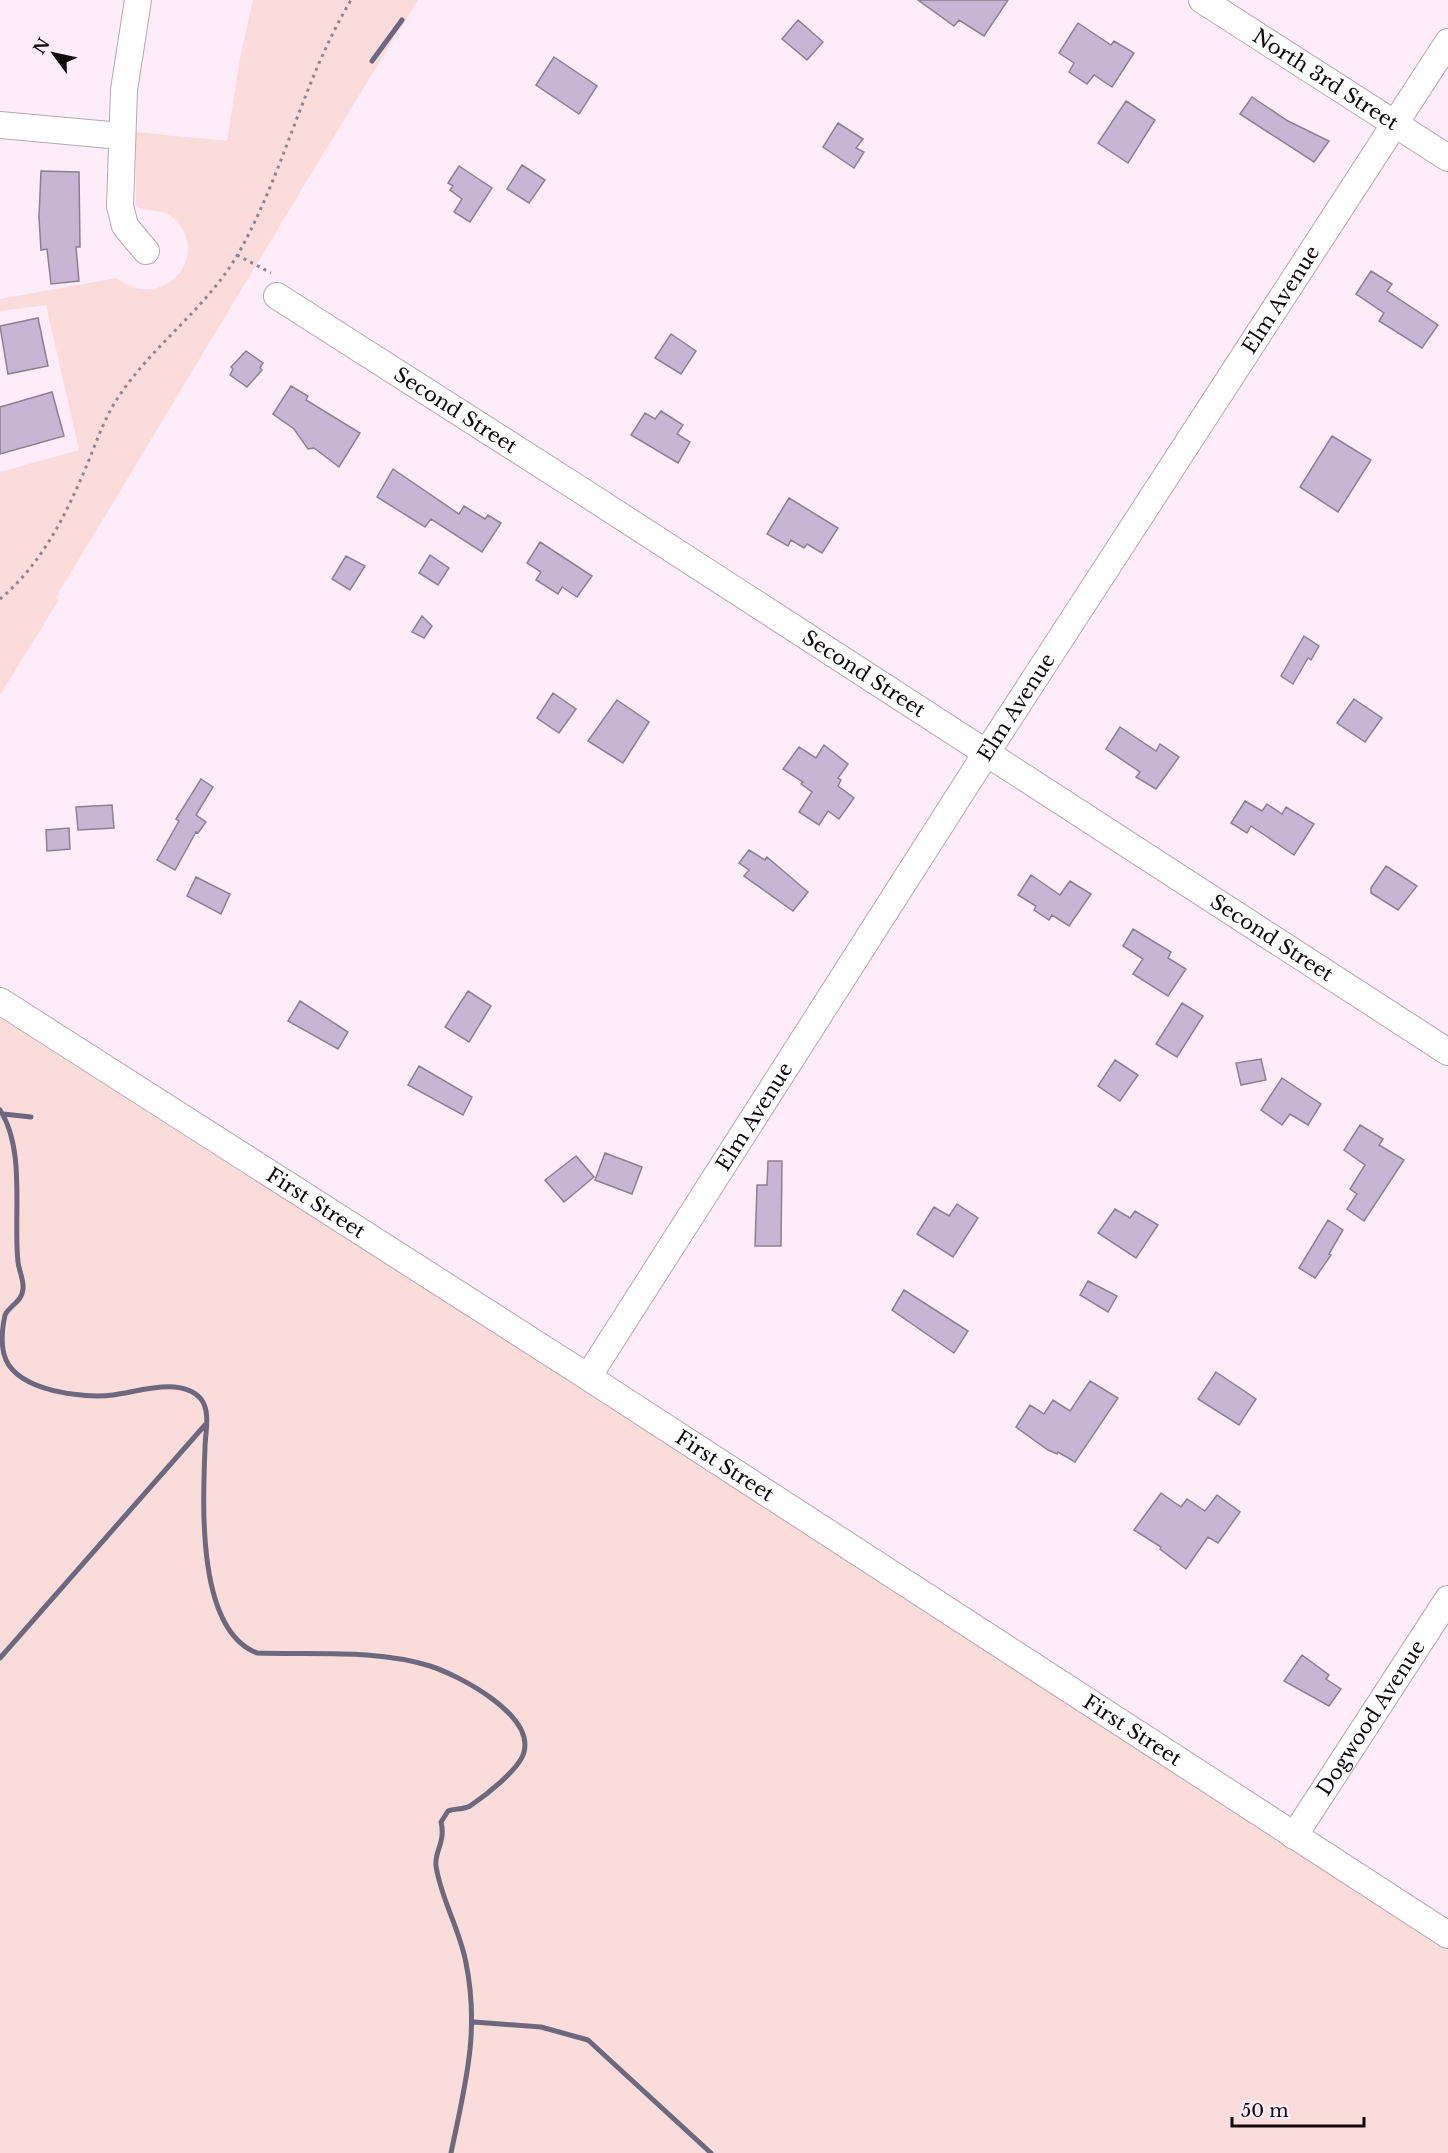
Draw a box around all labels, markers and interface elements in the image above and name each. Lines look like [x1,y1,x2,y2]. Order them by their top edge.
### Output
north arrow [24,24,84,84]
street label: North 3rd Street [1248,24,1403,135]
text: N [29,34,54,58]
street label: Elm Avenue [1237,241,1325,358]
street label: Second Street [390,362,522,459]
street label: Second Street [798,625,930,722]
street label: Elm Avenue [972,649,1060,765]
street label: Second Street [1206,889,1338,987]
street label: Elm Avenue [711,1058,798,1175]
street label: First Street [262,1163,370,1244]
street label: First Street [671,1425,779,1507]
street label: Dogwood Avenue [1312,1636,1430,1800]
street label: First Street [1079,1690,1187,1771]
scale bar [1232,2090,1364,2128]
text: 50 m [1241,2100,1289,2122]

